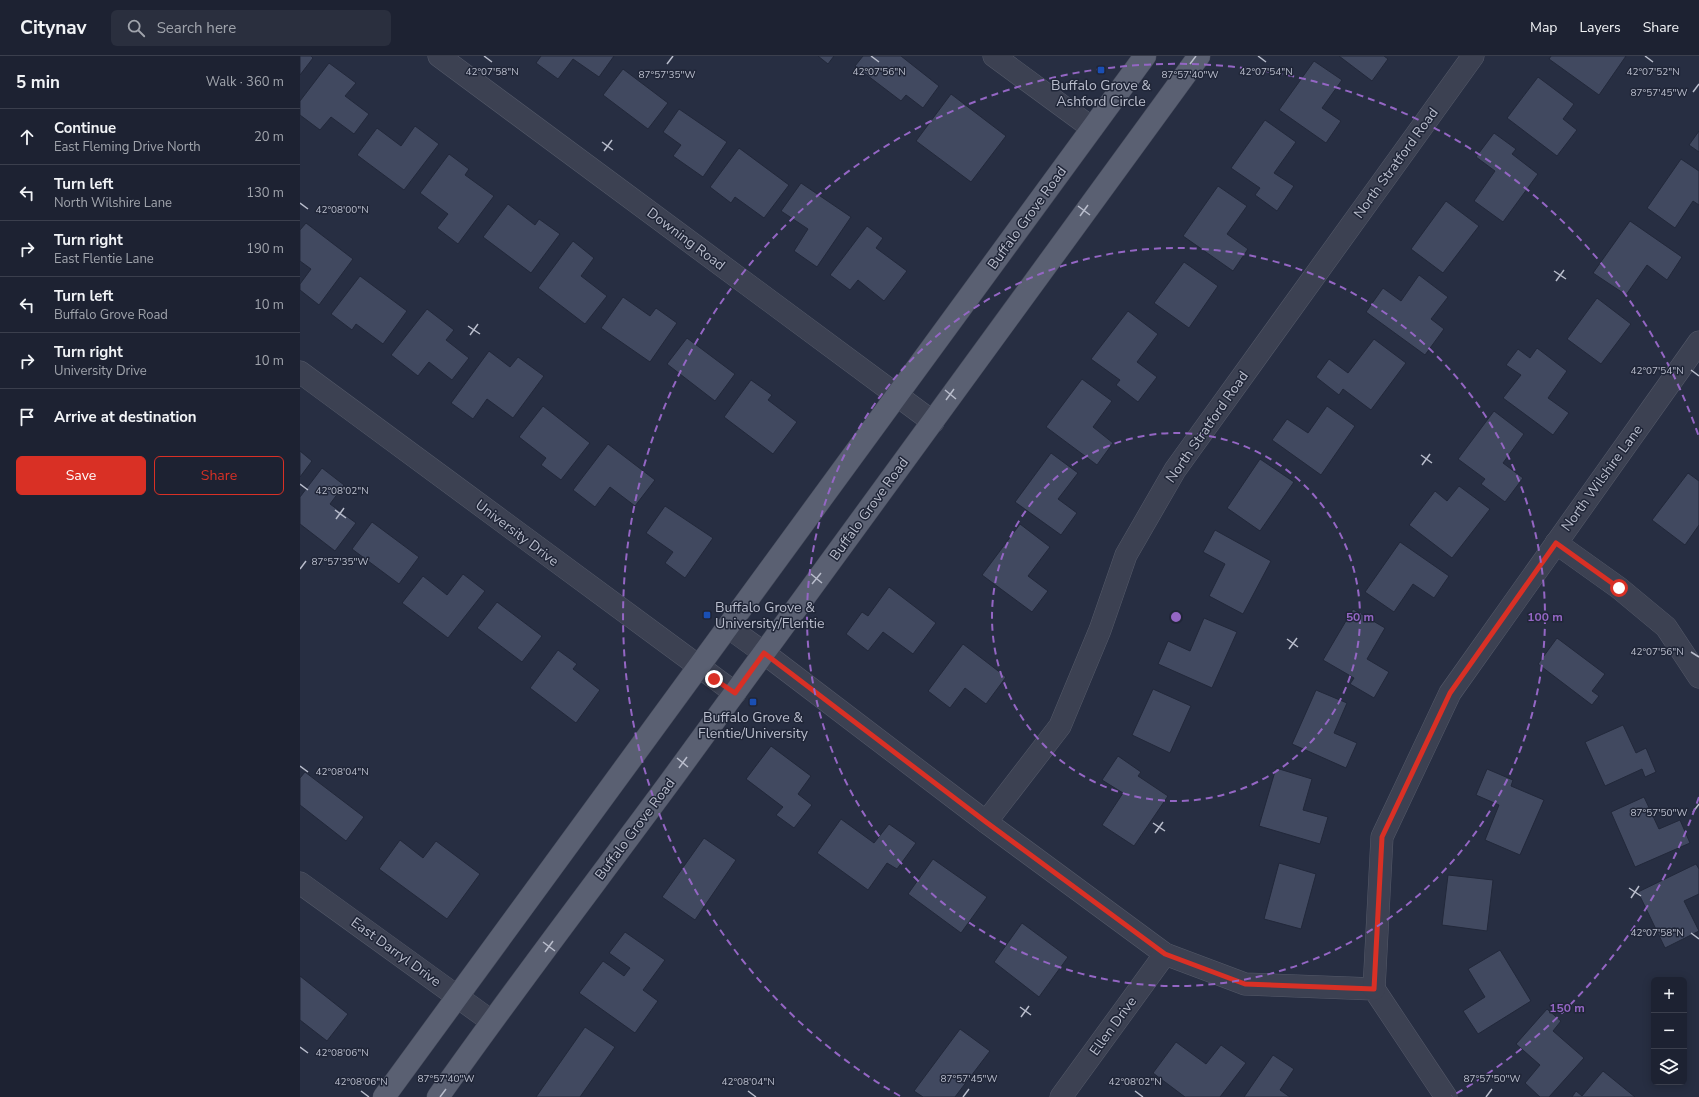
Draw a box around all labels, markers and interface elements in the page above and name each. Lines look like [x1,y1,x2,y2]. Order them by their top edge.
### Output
search box [111,10,391,46]
text: Citynav [20,15,87,41]
icon: search [125,17,147,39]
text: Search here [157,18,236,38]
text: Map [1530,18,1557,37]
text: Layers [1579,18,1621,37]
text: Share [1643,18,1679,37]
text: 42°07'58"N [465,65,519,79]
text: 42°07'56"N [852,65,906,79]
marker: Buffalo Grove & Ashford Circle [1096,65,1106,75]
text: 42°07'54"N [1239,65,1293,79]
text: 42°07'52"N [1626,65,1680,79]
text: 87°57'35"W [639,68,695,82]
text: 87°57'40"W [1162,68,1218,82]
text: 5 min [16,71,60,94]
text: Walk · 360 m [206,73,284,91]
place label: Buffalo Grove & Ashford Circle [1051,76,1151,111]
text: 87°57'45"W [1631,86,1687,100]
street label: North Stratford Road [1349,104,1443,222]
text: Continue [54,118,116,138]
icon: ahead [16,126,38,148]
text: 20 m [254,128,284,146]
text: East Fleming Drive North [54,138,201,156]
street label: Buffalo Grove Road [983,163,1071,273]
text: Turn left [54,174,113,194]
icon: left [16,182,38,204]
text: 130 m [246,184,284,202]
text: North Wilshire Lane [54,194,172,212]
text: 42°08'00"N [315,203,369,217]
street label: Downing Road [643,203,729,275]
text: Turn right [54,230,123,250]
icon: right [16,238,38,260]
text: 190 m [246,240,284,258]
text: East Flentie Lane [54,250,154,268]
text: Turn left [54,286,113,306]
icon: left [16,294,38,316]
text: 10 m [254,296,284,314]
text: Buffalo Grove Road [54,306,168,324]
text: Turn right [54,342,123,362]
icon: right [16,350,38,372]
text: 10 m [254,352,284,370]
text: University Drive [54,362,147,380]
text: 42°07'54"N [1630,364,1684,378]
street label: North Stratford Road [1161,367,1253,487]
icon: arrive [16,406,38,428]
text: Arrive at destination [54,407,197,427]
street label: North Wilshire Lane [1557,421,1647,535]
street label: Buffalo Grove Road [825,454,913,564]
button: Save [16,456,146,495]
button: Share [154,456,284,495]
text: 42°08'02"N [315,484,369,498]
street label: University Drive [471,495,563,571]
text: 87°57'35"W [312,555,368,569]
route start [1610,579,1628,597]
place label: Buffalo Grove & University/Flentie [715,598,824,633]
text: 50 m [1346,609,1374,625]
text: 100 m [1527,609,1563,625]
marker: Buffalo Grove & University/Flentie [702,610,712,620]
centre of rings [1169,610,1183,624]
text: 42°07'56"N [1630,645,1684,659]
route end [705,670,723,688]
marker: Buffalo Grove & Flentie/University [748,697,758,707]
place label: Buffalo Grove & Flentie/University [698,708,809,743]
text: 42°08'04"N [315,765,369,779]
street label: Buffalo Grove Road [590,774,680,884]
text: 87°57'50"W [1631,806,1687,820]
street label: East Darryl Drive [347,913,445,991]
text: 42°07'58"N [1630,926,1684,940]
map controls [1651,977,1687,1085]
button: + [1651,977,1687,1013]
street label: Ellen Drive [1085,993,1141,1059]
text: 150 m [1549,1000,1585,1016]
button: − [1651,1013,1687,1049]
text: 42°08'06"N [315,1046,369,1060]
button: layers [1651,1049,1687,1085]
text: 87°57'40"W [418,1072,474,1086]
text: 87°57'45"W [941,1072,997,1086]
text: 87°57'50"W [1464,1072,1520,1086]
text: 42°08'06"N [334,1075,388,1089]
text: 42°08'04"N [721,1075,775,1089]
text: 42°08'02"N [1108,1075,1162,1089]

